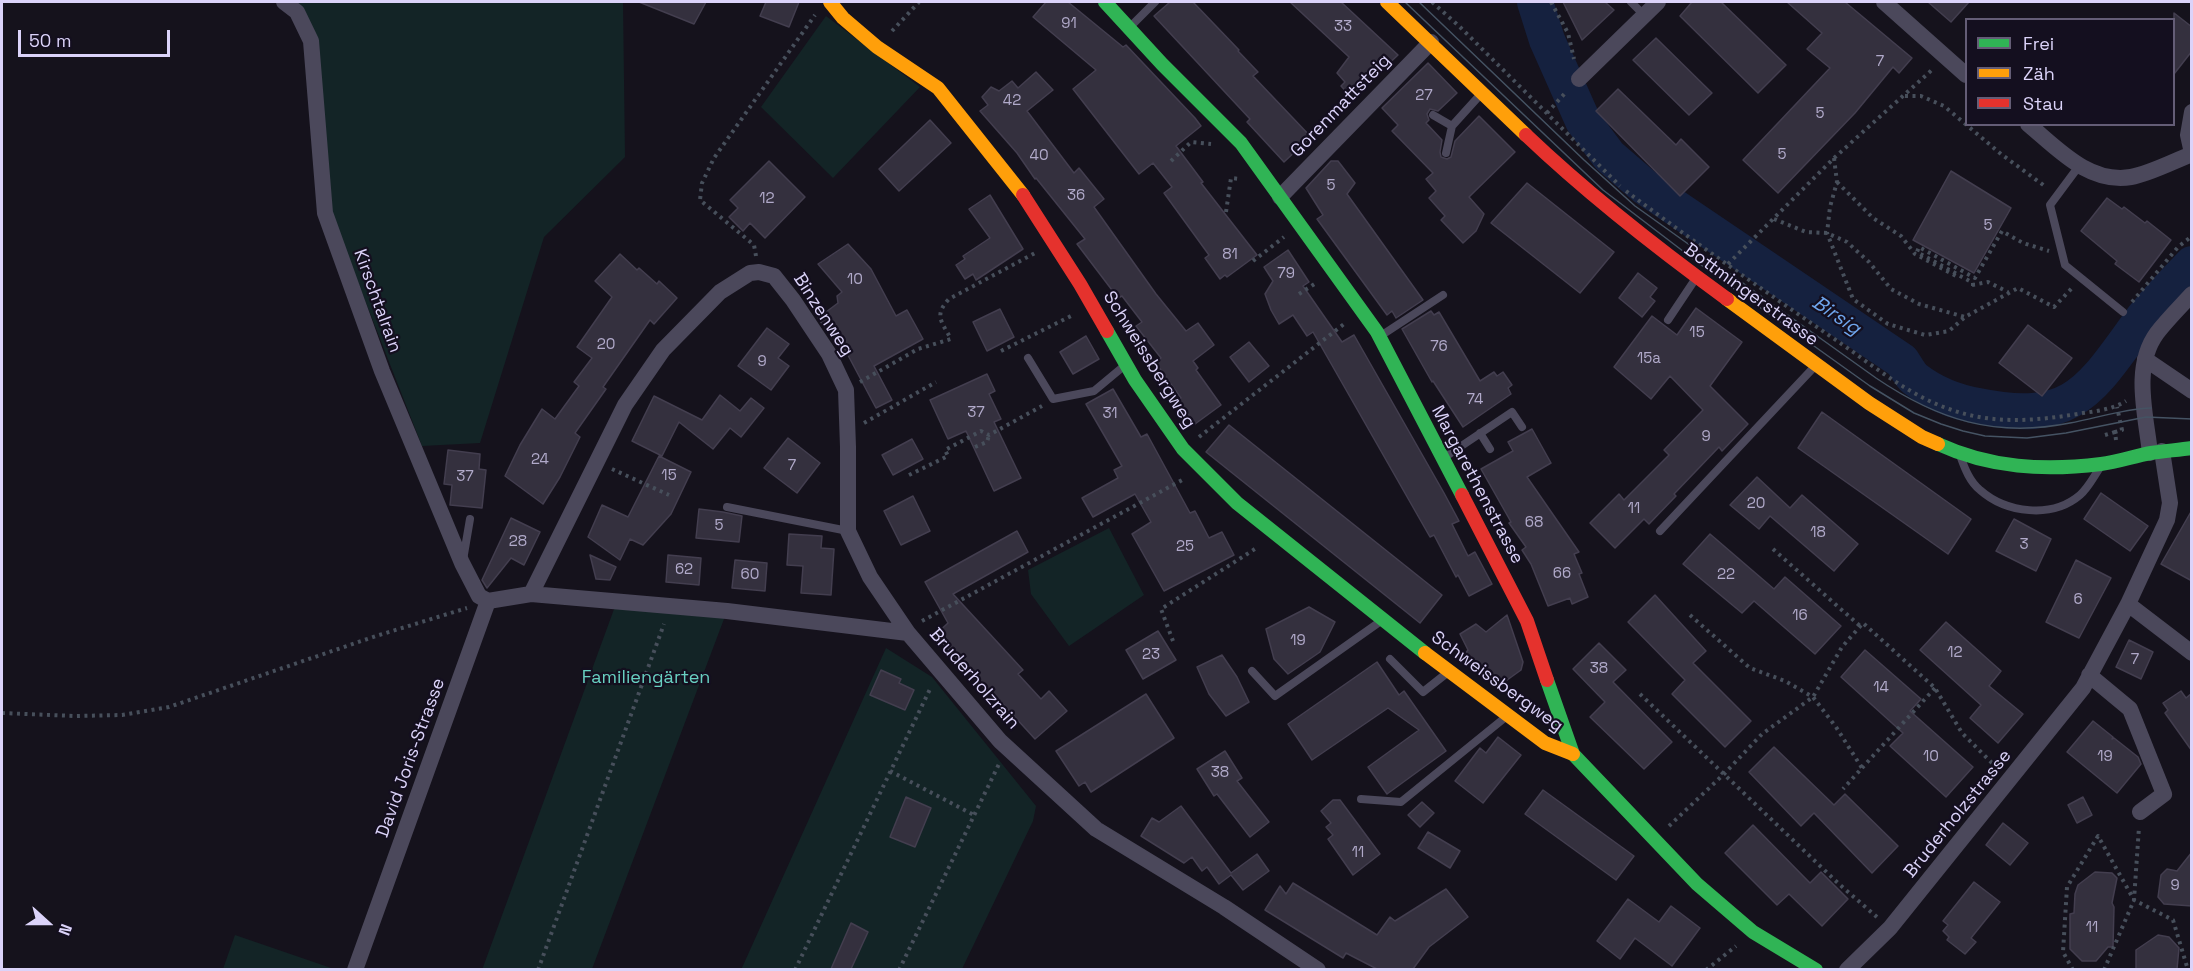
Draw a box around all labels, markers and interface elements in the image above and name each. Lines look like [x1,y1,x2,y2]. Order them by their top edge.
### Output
house number: 91 [1061,15,1077,33]
scale bar [21,18,172,56]
house number: 33 [1334,18,1352,36]
legend [1965,18,2175,126]
text: 50 m [29,29,71,52]
text: Frei [2023,32,2054,55]
street label: Gorenmattsteig [1286,50,1396,162]
house number: 7 [1876,53,1884,71]
text: Zäh [2023,62,2055,85]
house number: 27 [1415,87,1433,105]
house number: 42 [1003,92,1021,110]
text: Stau [2023,92,2063,115]
house number: 5 [1816,105,1824,123]
house number: 5 [1778,146,1786,164]
house number: 40 [1030,147,1048,165]
house number: 5 [1327,177,1335,195]
house number: 36 [1067,187,1085,205]
house number: 12 [759,190,775,208]
house number: 5 [1984,217,1992,235]
street label: Bottmingerstrasse [1680,239,1822,351]
street label: Kirschtalrain [348,246,406,356]
house number: 81 [1222,246,1238,264]
house number: 79 [1277,265,1295,283]
street label: Binzenweg [788,270,858,360]
house number: 10 [847,271,863,289]
street label: Schweissbergweg [1098,287,1200,433]
water label: Birsig [1807,291,1865,341]
house number: 15 [1689,324,1705,342]
house number: 20 [597,336,615,354]
house number: 76 [1430,338,1448,356]
house number: 15a [1637,350,1661,368]
house number: 9 [757,353,767,371]
house number: 74 [1467,391,1483,409]
street label: Margarethenstrasse [1426,402,1528,568]
house number: 37 [967,404,985,422]
house number: 31 [1102,405,1118,423]
house number: 9 [1701,428,1711,446]
house number: 24 [531,451,549,469]
house number: 7 [788,457,796,475]
house number: 15 [661,467,677,485]
house number: 37 [456,468,474,486]
house number: 20 [1747,495,1765,513]
house number: 11 [1628,500,1640,518]
house number: 68 [1525,514,1543,532]
house number: 5 [715,517,723,535]
house number: 18 [1810,524,1826,542]
house number: 28 [509,533,527,551]
house number: 3 [2019,536,2029,554]
house number: 25 [1176,538,1194,556]
house number: 62 [675,561,693,579]
house number: 66 [1553,565,1571,583]
house number: 60 [741,566,759,584]
house number: 22 [1717,566,1735,584]
house number: 6 [2073,591,2083,609]
house number: 16 [1792,607,1808,625]
street label: Bruderholzrain [924,624,1024,734]
street label: Schweissbergweg [1427,627,1567,737]
house number: 19 [1290,632,1306,650]
house number: 12 [1947,644,1963,662]
house number: 23 [1142,646,1160,664]
house number: 7 [2131,651,2139,669]
house number: 38 [1590,660,1608,678]
park label: Familiengärten [582,667,710,689]
street label: David Joris-Strasse [372,675,450,841]
house number: 14 [1873,679,1889,697]
street label: Bruderholzstrasse [1900,746,2016,882]
house number: 10 [1923,748,1939,766]
house number: 19 [2097,748,2113,766]
house number: 38 [1211,764,1229,782]
house number: 11 [1352,844,1364,862]
house number: 9 [2170,877,2180,895]
north arrow [18,893,78,953]
house number: 11 [2086,919,2098,937]
text: N [54,921,77,938]

